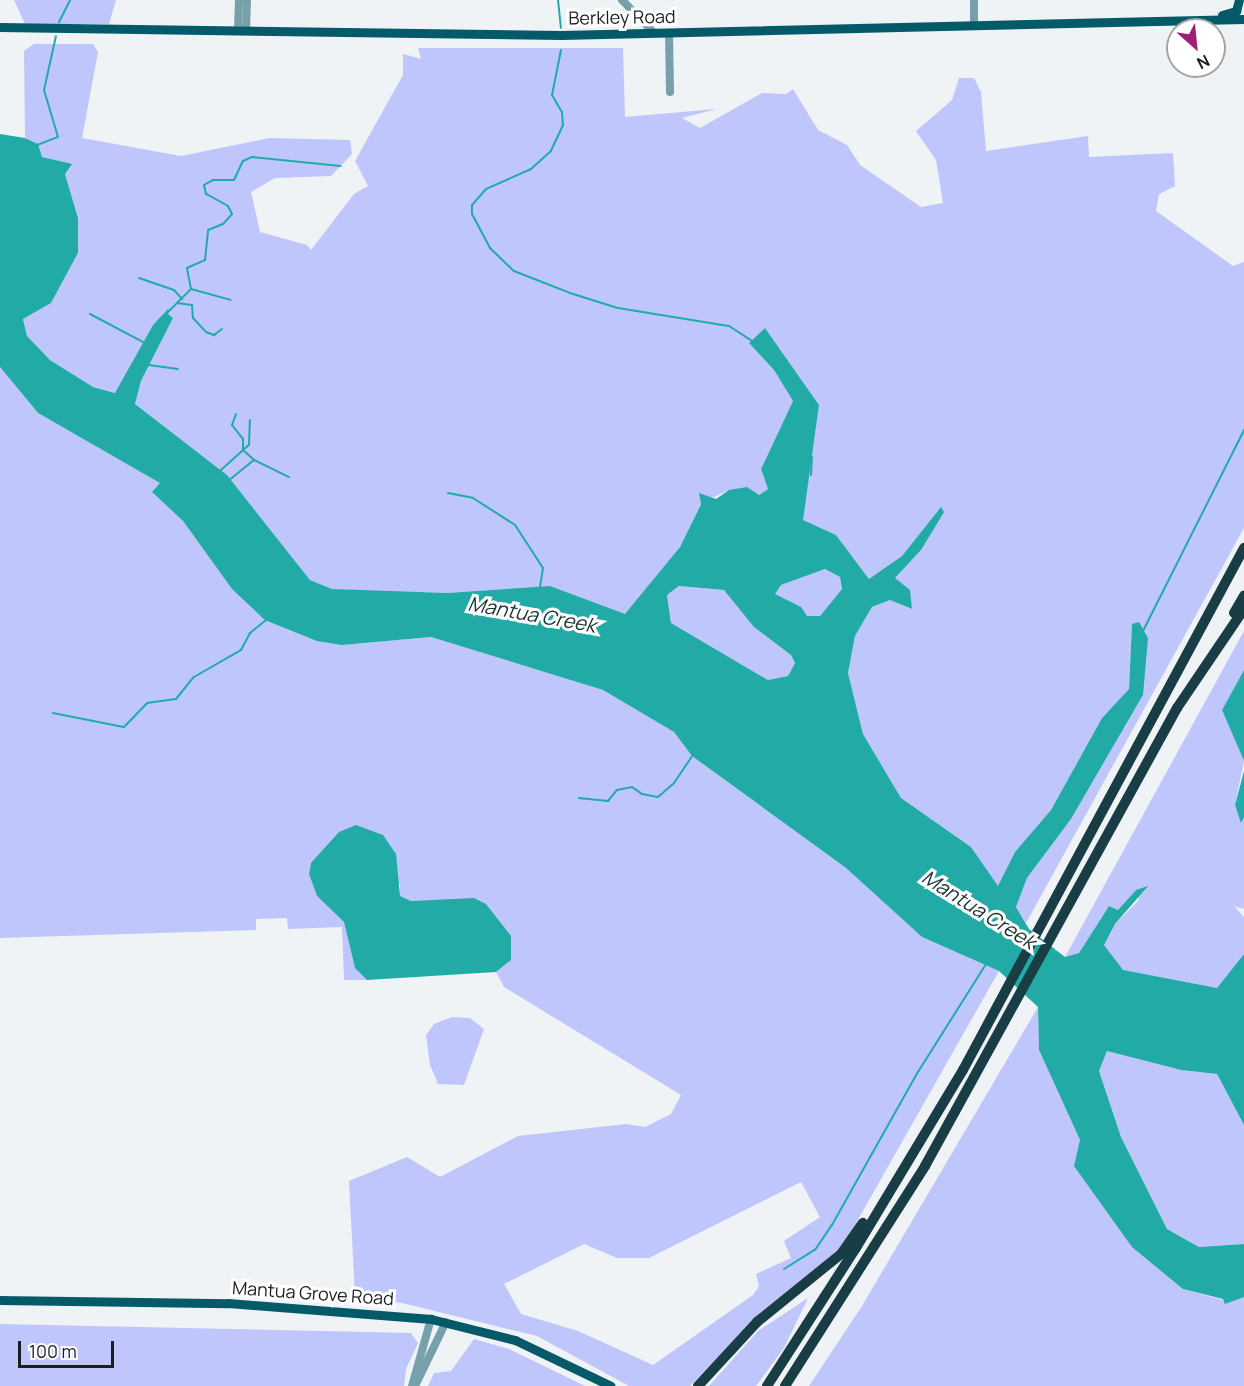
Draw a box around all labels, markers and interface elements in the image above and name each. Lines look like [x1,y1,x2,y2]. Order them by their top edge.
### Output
street label: Berkley Road [568,5,676,29]
north arrow [1166,18,1226,78]
text: N [1193,50,1213,75]
water label: Mantua Creek [466,591,598,637]
water label: Mantua Creek [918,865,1040,953]
street label: Mantua Grove Road [231,1277,395,1309]
scale bar [21,1329,117,1367]
text: 100 m [29,1339,77,1363]

